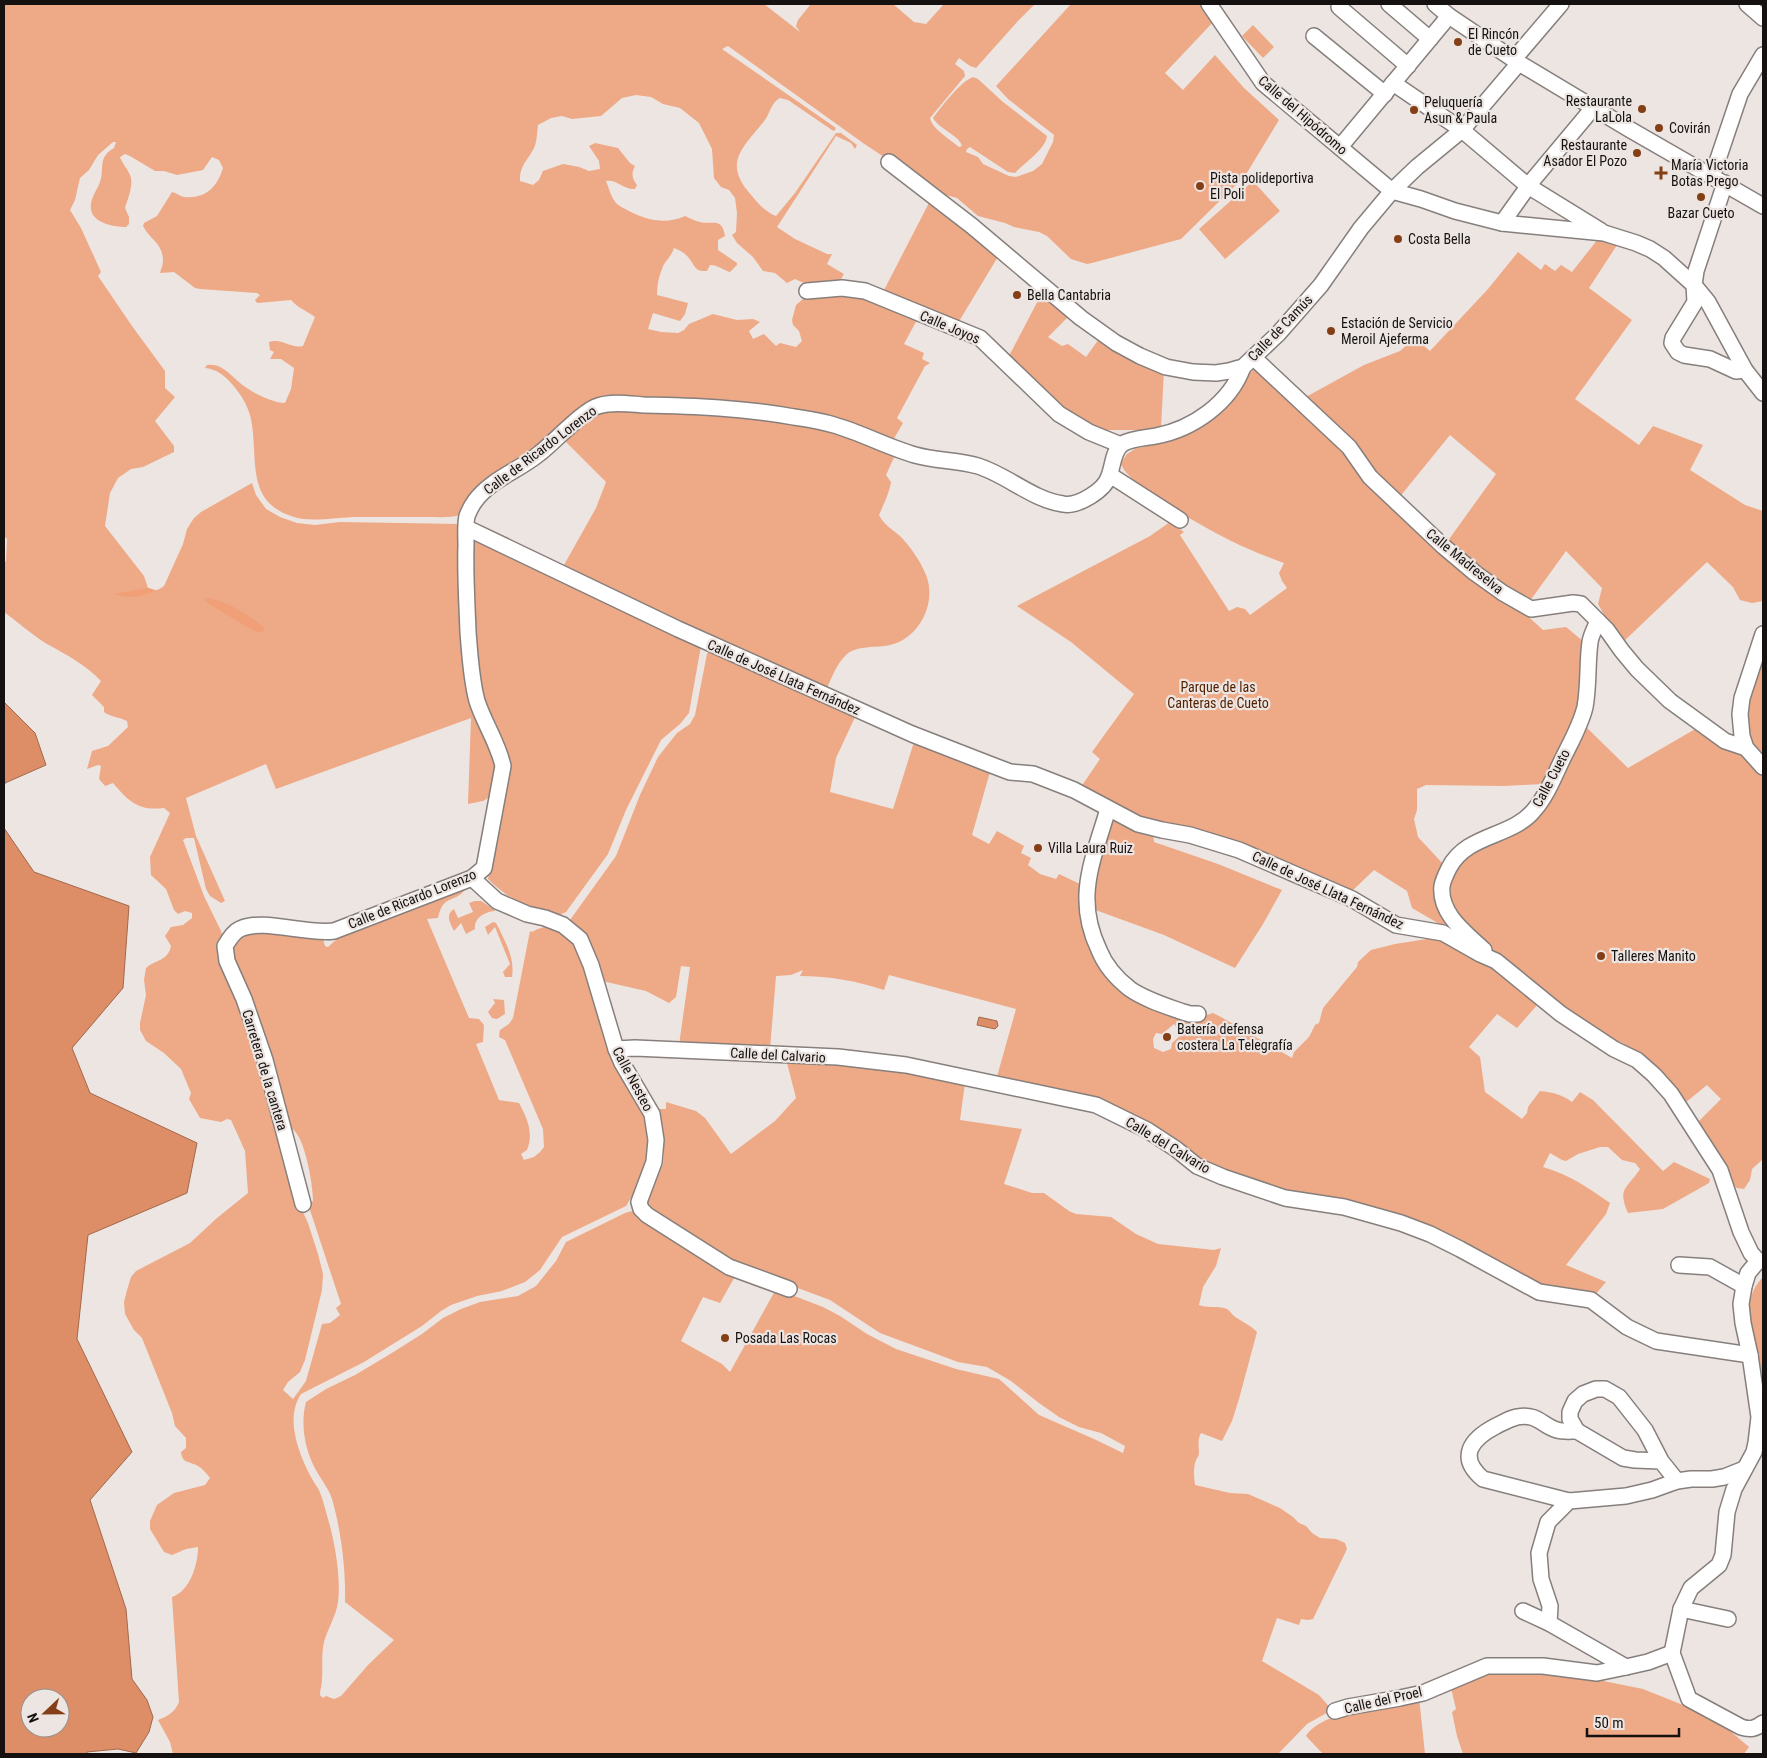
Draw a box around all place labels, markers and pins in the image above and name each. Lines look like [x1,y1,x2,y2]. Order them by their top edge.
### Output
place label: El Rincón de Cueto [1468,26,1519,58]
marker: El Rincón de Cueto [1452,36,1464,48]
place label: Restaurante LaLola [1566,93,1632,125]
place label: Peluquería Asun & Paula [1424,94,1497,126]
marker: Restaurante LaLola [1636,103,1648,115]
marker: Peluquería Asun & Paula [1408,104,1420,116]
place label: Covirán [1669,120,1711,136]
marker: Covirán [1653,122,1665,134]
place label: Restaurante Asador El Pozo [1543,137,1627,169]
marker: Restaurante Asador El Pozo [1631,147,1643,159]
place label: María Victoria Botas Prego [1671,157,1749,189]
marker: María Victoria Botas Prego [1655,167,1667,179]
place label: Pista polideportiva El Poli [1210,170,1314,202]
marker: Pista polideportiva El Poli [1194,180,1206,192]
marker: Bazar Cueto [1695,191,1707,203]
place label: Bazar Cueto [1668,205,1734,221]
place label: Costa Bella [1408,231,1471,247]
marker: Costa Bella [1392,233,1404,245]
place label: Bella Cantabria [1027,287,1111,303]
marker: Bella Cantabria [1011,289,1023,301]
place label: Estación de Servicio Meroil Ajeferma [1341,315,1453,347]
marker: Estación de Servicio Meroil Ajeferma [1325,325,1337,337]
place label: Villa Laura Ruiz [1048,840,1133,856]
marker: Villa Laura Ruiz [1032,842,1044,854]
place label: Talleres Manito [1611,948,1696,964]
marker: Talleres Manito [1595,950,1607,962]
place label: Batería defensa costera La Telegrafía [1177,1021,1293,1053]
marker: Batería defensa costera La Telegrafía [1161,1031,1173,1043]
place label: Posada Las Rocas [735,1330,837,1346]
marker: Posada Las Rocas [719,1332,731,1344]

